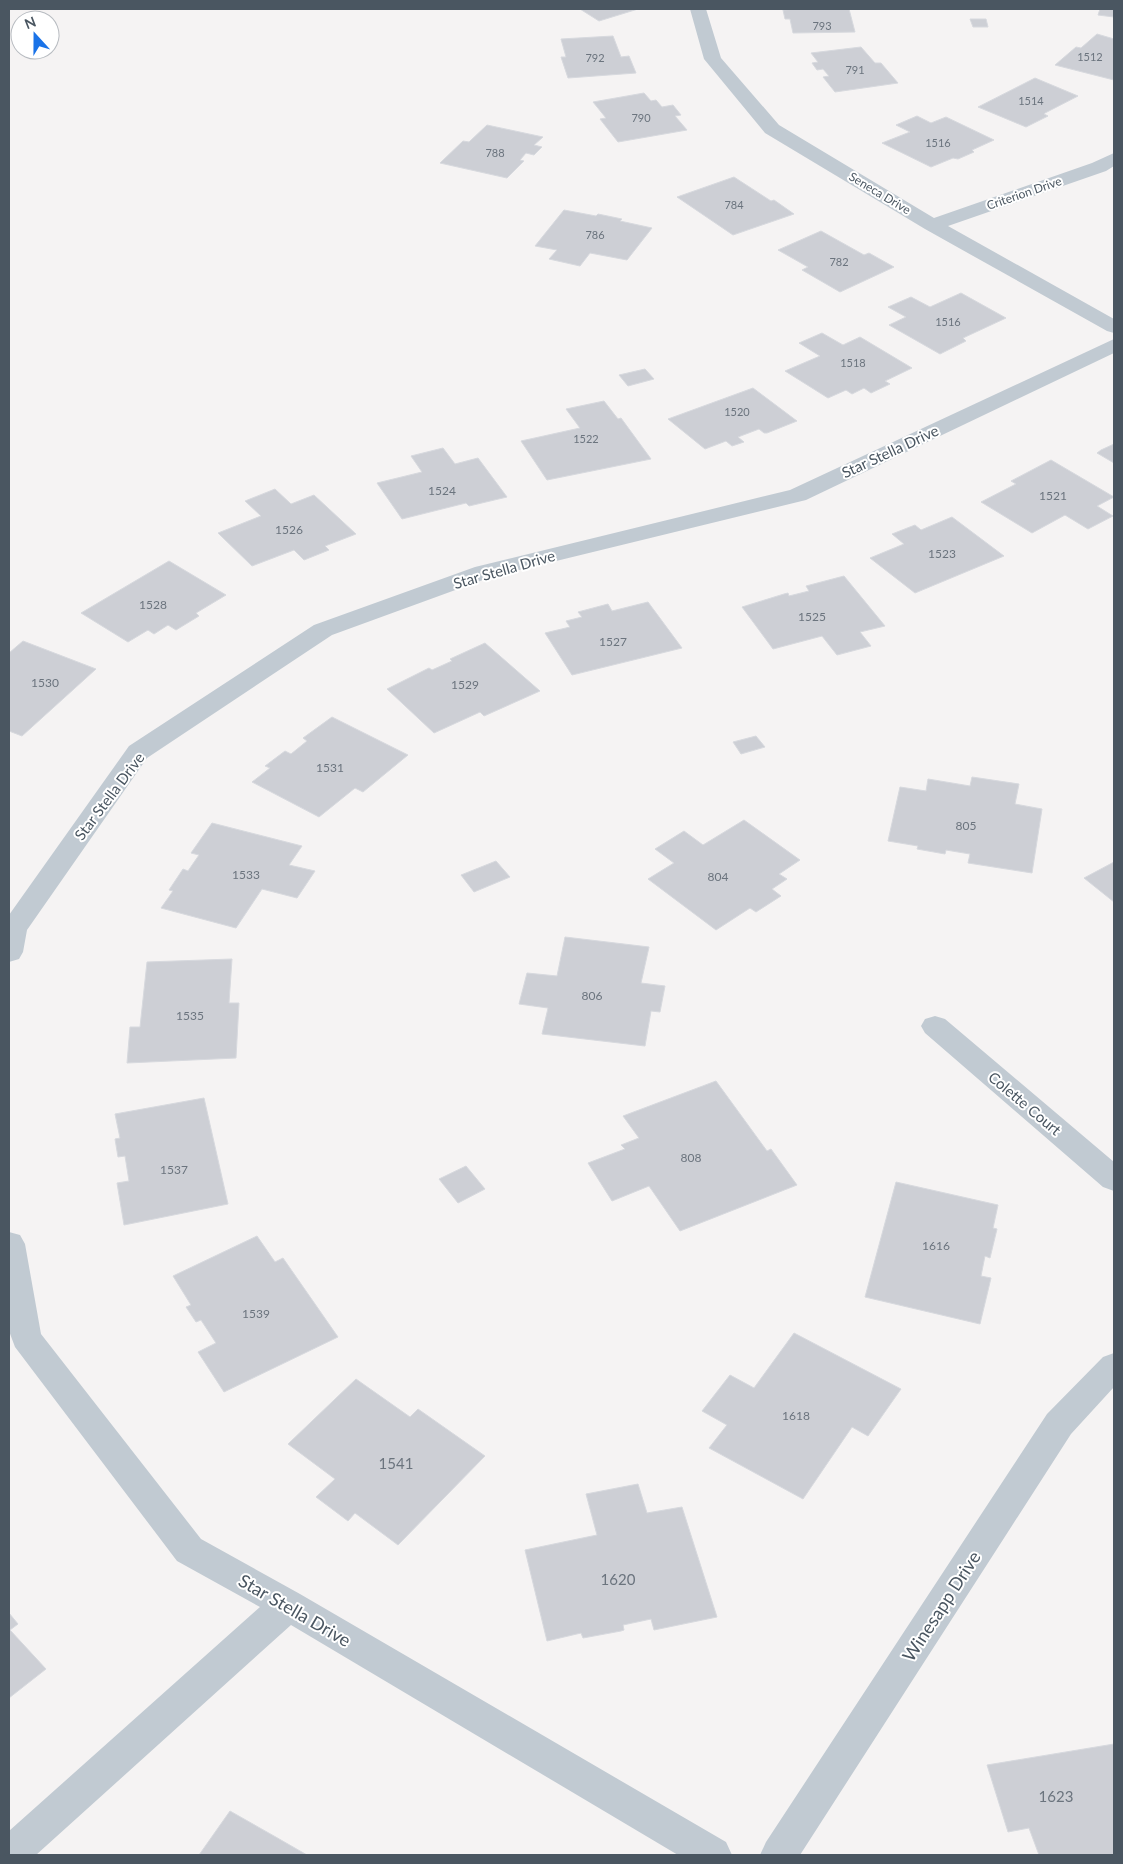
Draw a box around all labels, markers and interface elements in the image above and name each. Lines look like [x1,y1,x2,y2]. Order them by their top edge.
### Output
north arrow [10,10,60,60]
text: N [22,13,38,32]
house number: 793 [812,19,832,32]
house number: 1512 [1077,50,1103,63]
house number: 792 [585,51,605,64]
house number: 791 [845,63,865,76]
house number: 1514 [1018,94,1044,107]
house number: 790 [631,111,651,124]
house number: 1516 [925,136,951,149]
house number: 788 [485,146,505,159]
street label: Seneca Drive [846,169,914,217]
street label: Criterion Drive [985,173,1063,213]
house number: 784 [724,198,744,211]
house number: 786 [585,228,605,241]
house number: 782 [829,255,849,268]
house number: 1516 [935,315,961,328]
house number: 1518 [840,356,866,369]
house number: 1520 [724,405,750,418]
street label: Star Stella Drive [839,421,941,481]
house number: 1522 [573,432,599,445]
house number: 1524 [428,483,456,498]
house number: 1521 [1039,488,1067,503]
house number: 1526 [275,522,303,537]
street label: Star Stella Drive [451,546,557,592]
house number: 1523 [928,546,956,561]
house number: 1528 [139,597,167,612]
house number: 1525 [798,609,826,624]
house number: 1527 [599,634,627,649]
house number: 1530 [31,675,59,690]
house number: 1529 [451,677,479,692]
street label: Star Stella Drive [70,749,148,843]
house number: 1531 [316,760,344,775]
house number: 805 [956,818,976,833]
house number: 1533 [232,867,260,882]
house number: 804 [708,869,728,884]
house number: 806 [582,988,602,1003]
house number: 1535 [176,1008,204,1023]
street label: Colette Court [985,1067,1065,1139]
house number: 808 [681,1150,701,1165]
house number: 1537 [160,1162,188,1177]
house number: 1616 [922,1238,950,1253]
house number: 1539 [242,1306,270,1321]
house number: 1618 [782,1408,810,1423]
house number: 1541 [379,1454,413,1472]
street label: Winesapp Drive [897,1547,985,1665]
street label: Star Stella Drive [235,1569,355,1651]
house number: 1620 [601,1570,636,1588]
house number: 1623 [1039,1787,1073,1805]

